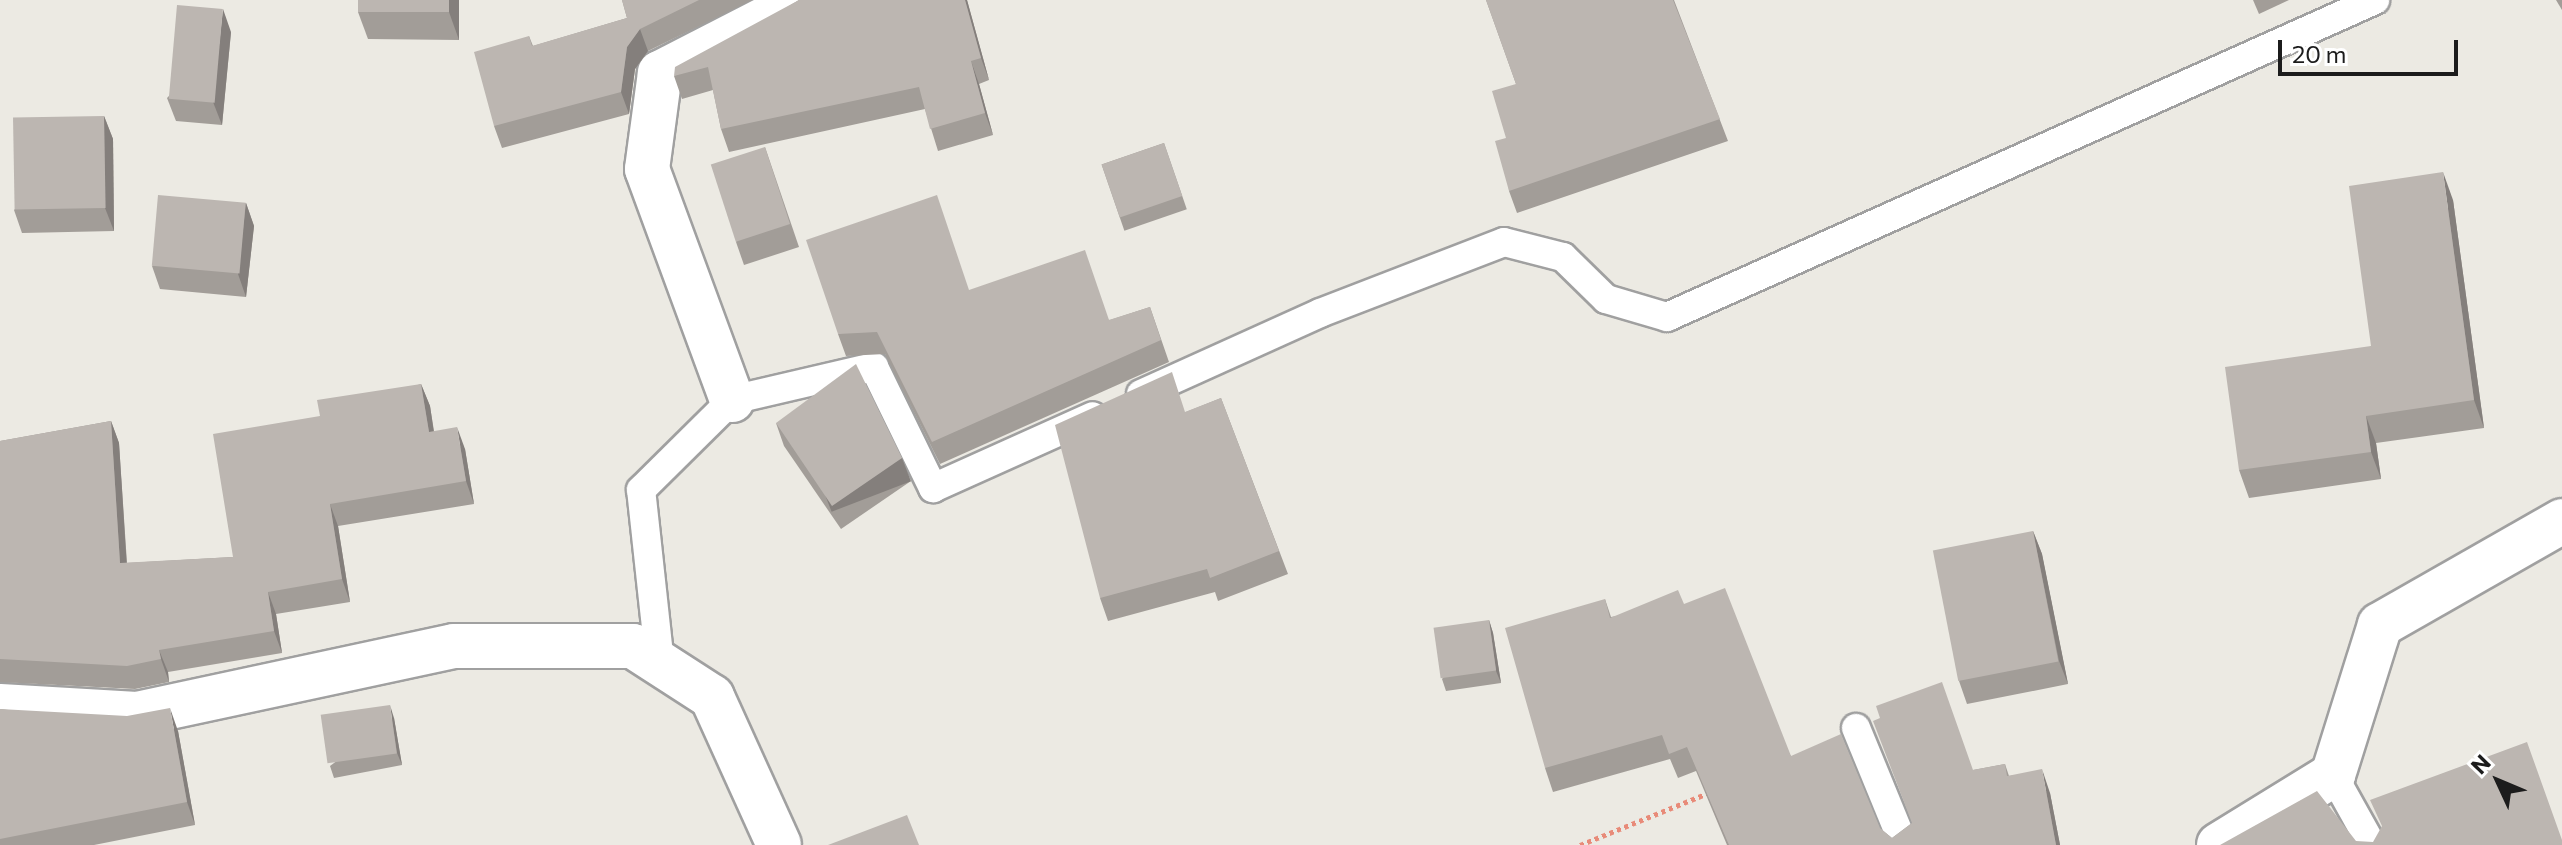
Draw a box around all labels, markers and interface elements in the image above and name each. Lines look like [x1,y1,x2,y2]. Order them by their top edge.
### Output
scale bar [2282,24,2462,74]
text: 20 m [2292,39,2346,68]
north arrow [2458,741,2538,821]
text: N [2465,749,2496,779]

